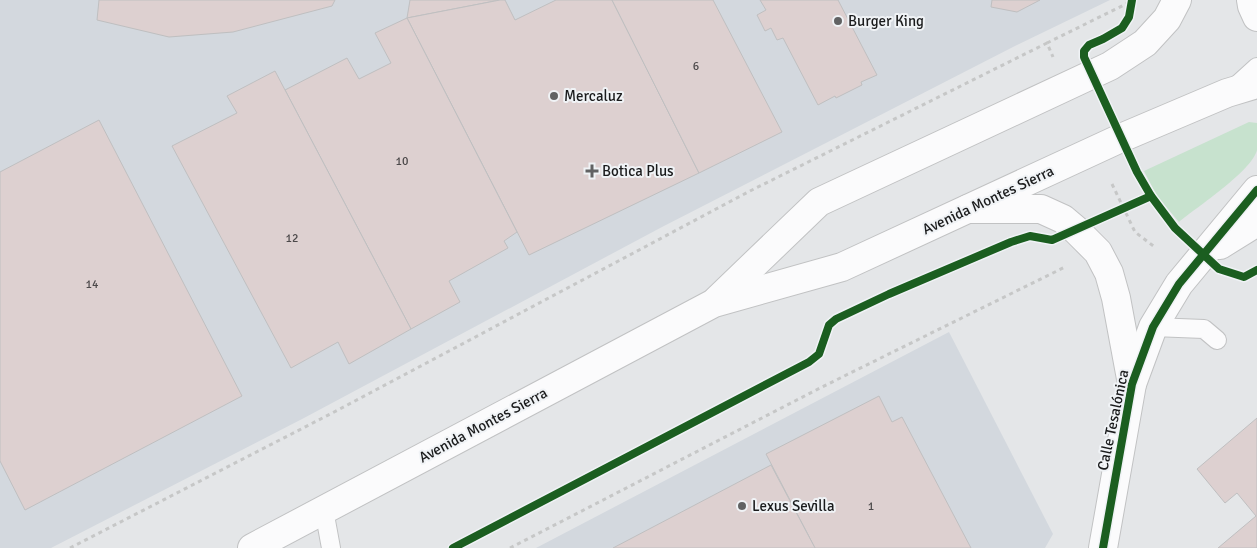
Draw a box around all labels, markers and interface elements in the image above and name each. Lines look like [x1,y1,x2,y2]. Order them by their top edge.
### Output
place label: Burger King [848,12,924,30]
marker: Burger King [832,15,844,27]
house number: 6 [693,59,699,74]
place label: Mercaluz [564,87,623,105]
marker: Mercaluz [548,90,560,102]
house number: 10 [396,154,408,169]
place label: Botica Plus [602,162,674,180]
street label: Avenida Montes Sierra [919,162,1057,238]
marker: Botica Plus [586,165,598,177]
house number: 12 [286,231,298,246]
house number: 14 [86,277,99,292]
street label: Calle Tesalónica [1094,368,1132,472]
street label: Avenida Montes Sierra [416,383,550,467]
place label: Lexus Sevilla [752,497,835,515]
house number: 1 [868,499,874,514]
marker: Lexus Sevilla [736,500,748,512]

